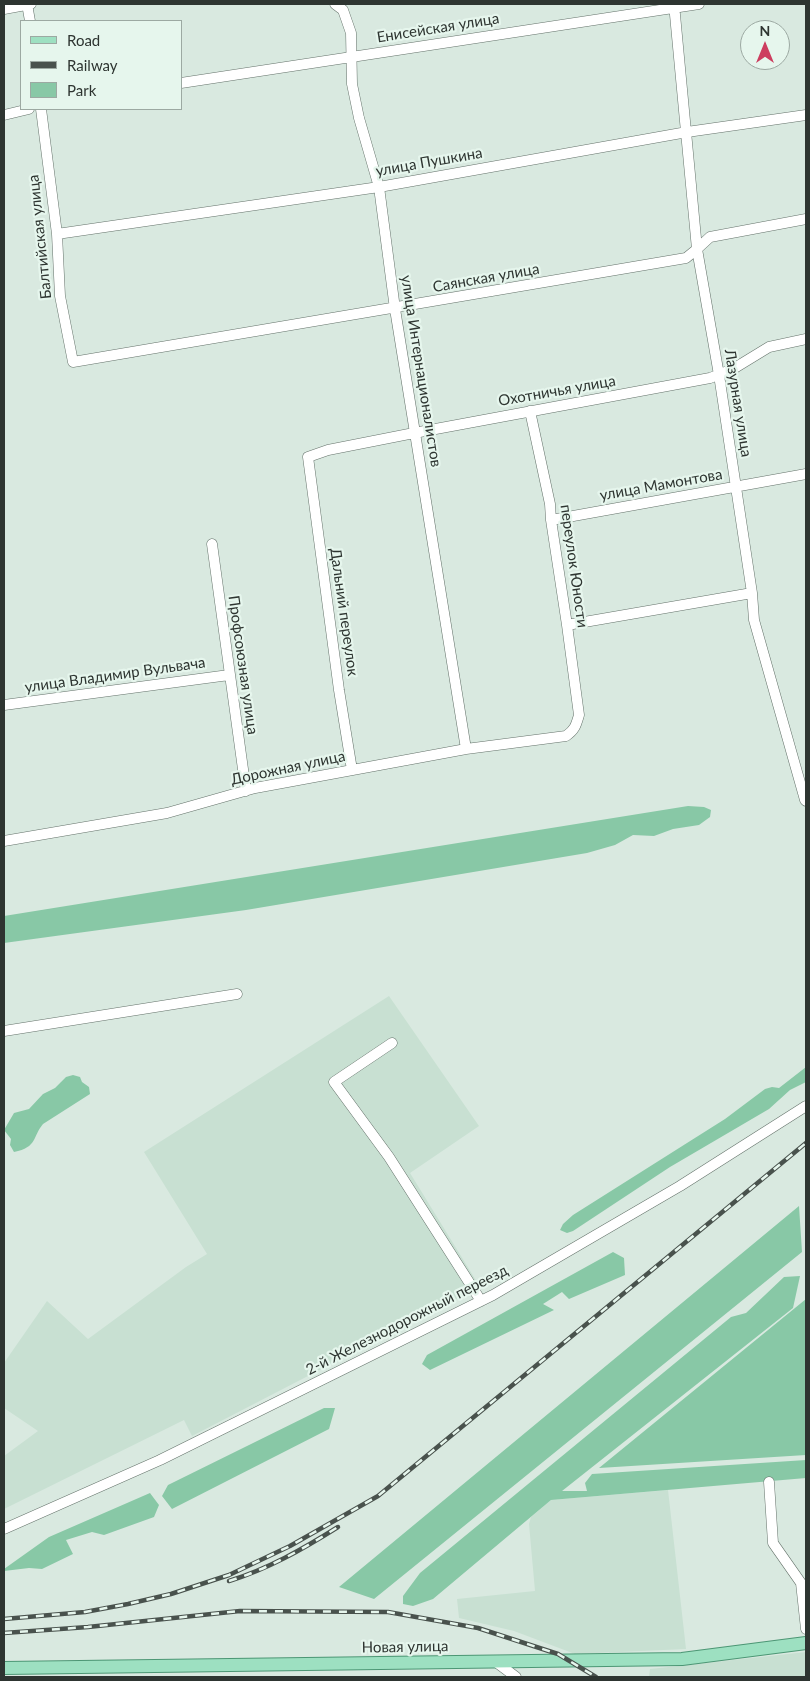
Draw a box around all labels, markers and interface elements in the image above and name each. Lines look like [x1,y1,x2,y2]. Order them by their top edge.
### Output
street label: Енисейская улица [376,9,500,47]
legend [20,20,182,110]
north arrow [740,20,790,70]
text: N [760,22,770,39]
text: Road [67,31,100,49]
text: Railway [67,56,118,74]
text: Park [67,81,96,99]
street label: улица Пушкина [374,144,484,180]
street label: Балтийская улица [25,174,55,300]
street label: Саянская улица [431,260,541,296]
street label: улица Интернационалистов [397,274,445,468]
street label: Лазурная улица [721,348,755,458]
street label: Охотничья улица [497,372,617,410]
street label: улица Мамонтова [598,465,724,505]
street label: переулок Юности [556,503,592,629]
street label: Дальний переулок [326,547,362,677]
street label: Профсоюзная улица [224,594,262,736]
street label: улица Владимир Вульвача [23,653,207,697]
street label: Дорожная улица [229,747,347,789]
street label: 2-й Железнодорожный переезд [303,1261,511,1379]
street label: Новая улица [361,1637,449,1657]

